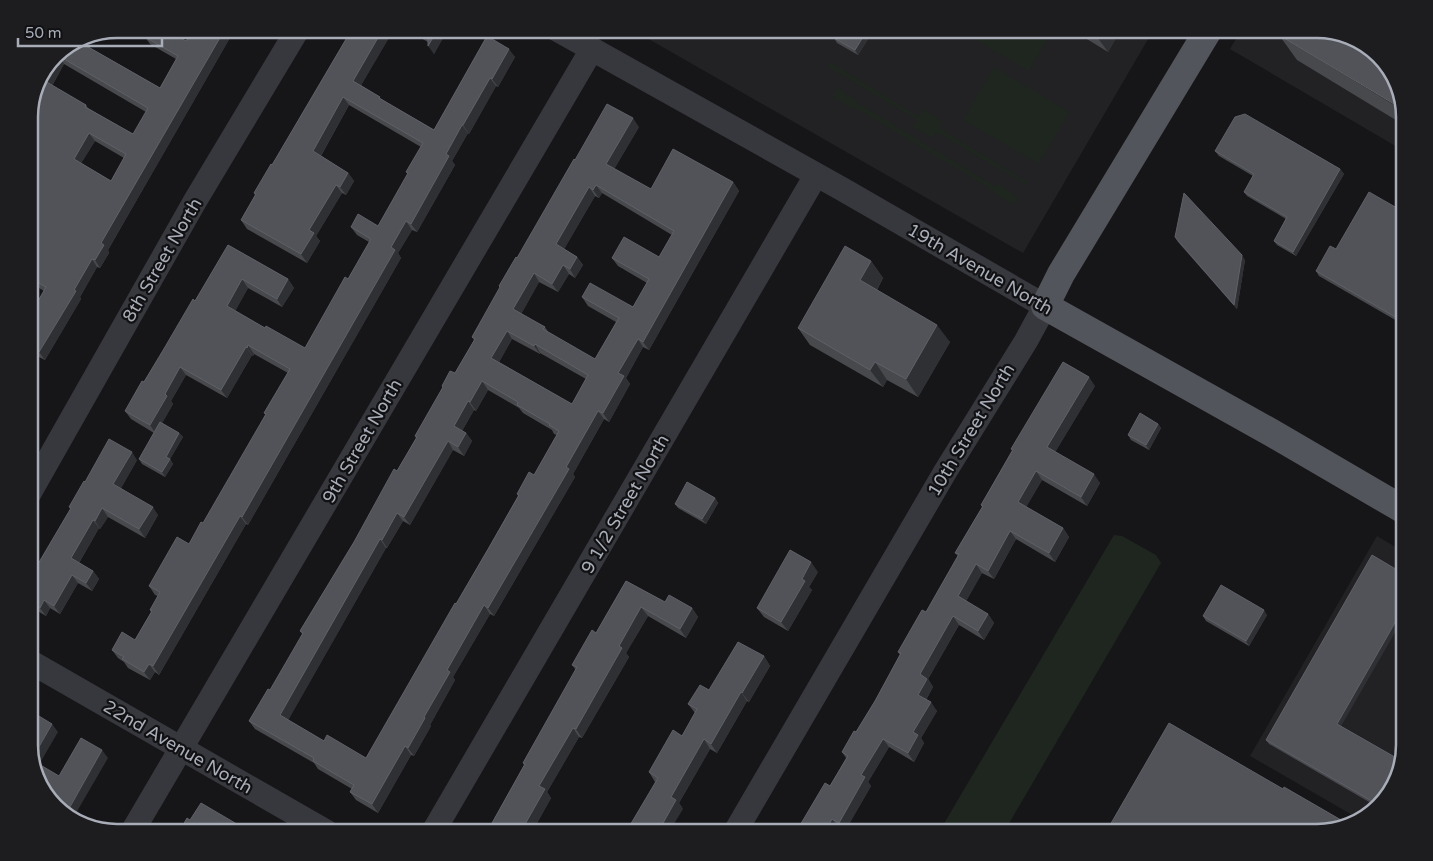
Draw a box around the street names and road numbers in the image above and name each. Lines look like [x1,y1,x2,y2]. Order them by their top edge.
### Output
street label: 8th Street North [118,194,206,326]
street label: 19th Avenue North [903,218,1057,320]
street label: 10th Street North [923,360,1019,500]
street label: 9th Street North [318,375,406,507]
street label: 9 1/2 Street North [576,430,674,578]
street label: 22nd Avenue North [99,695,257,799]

